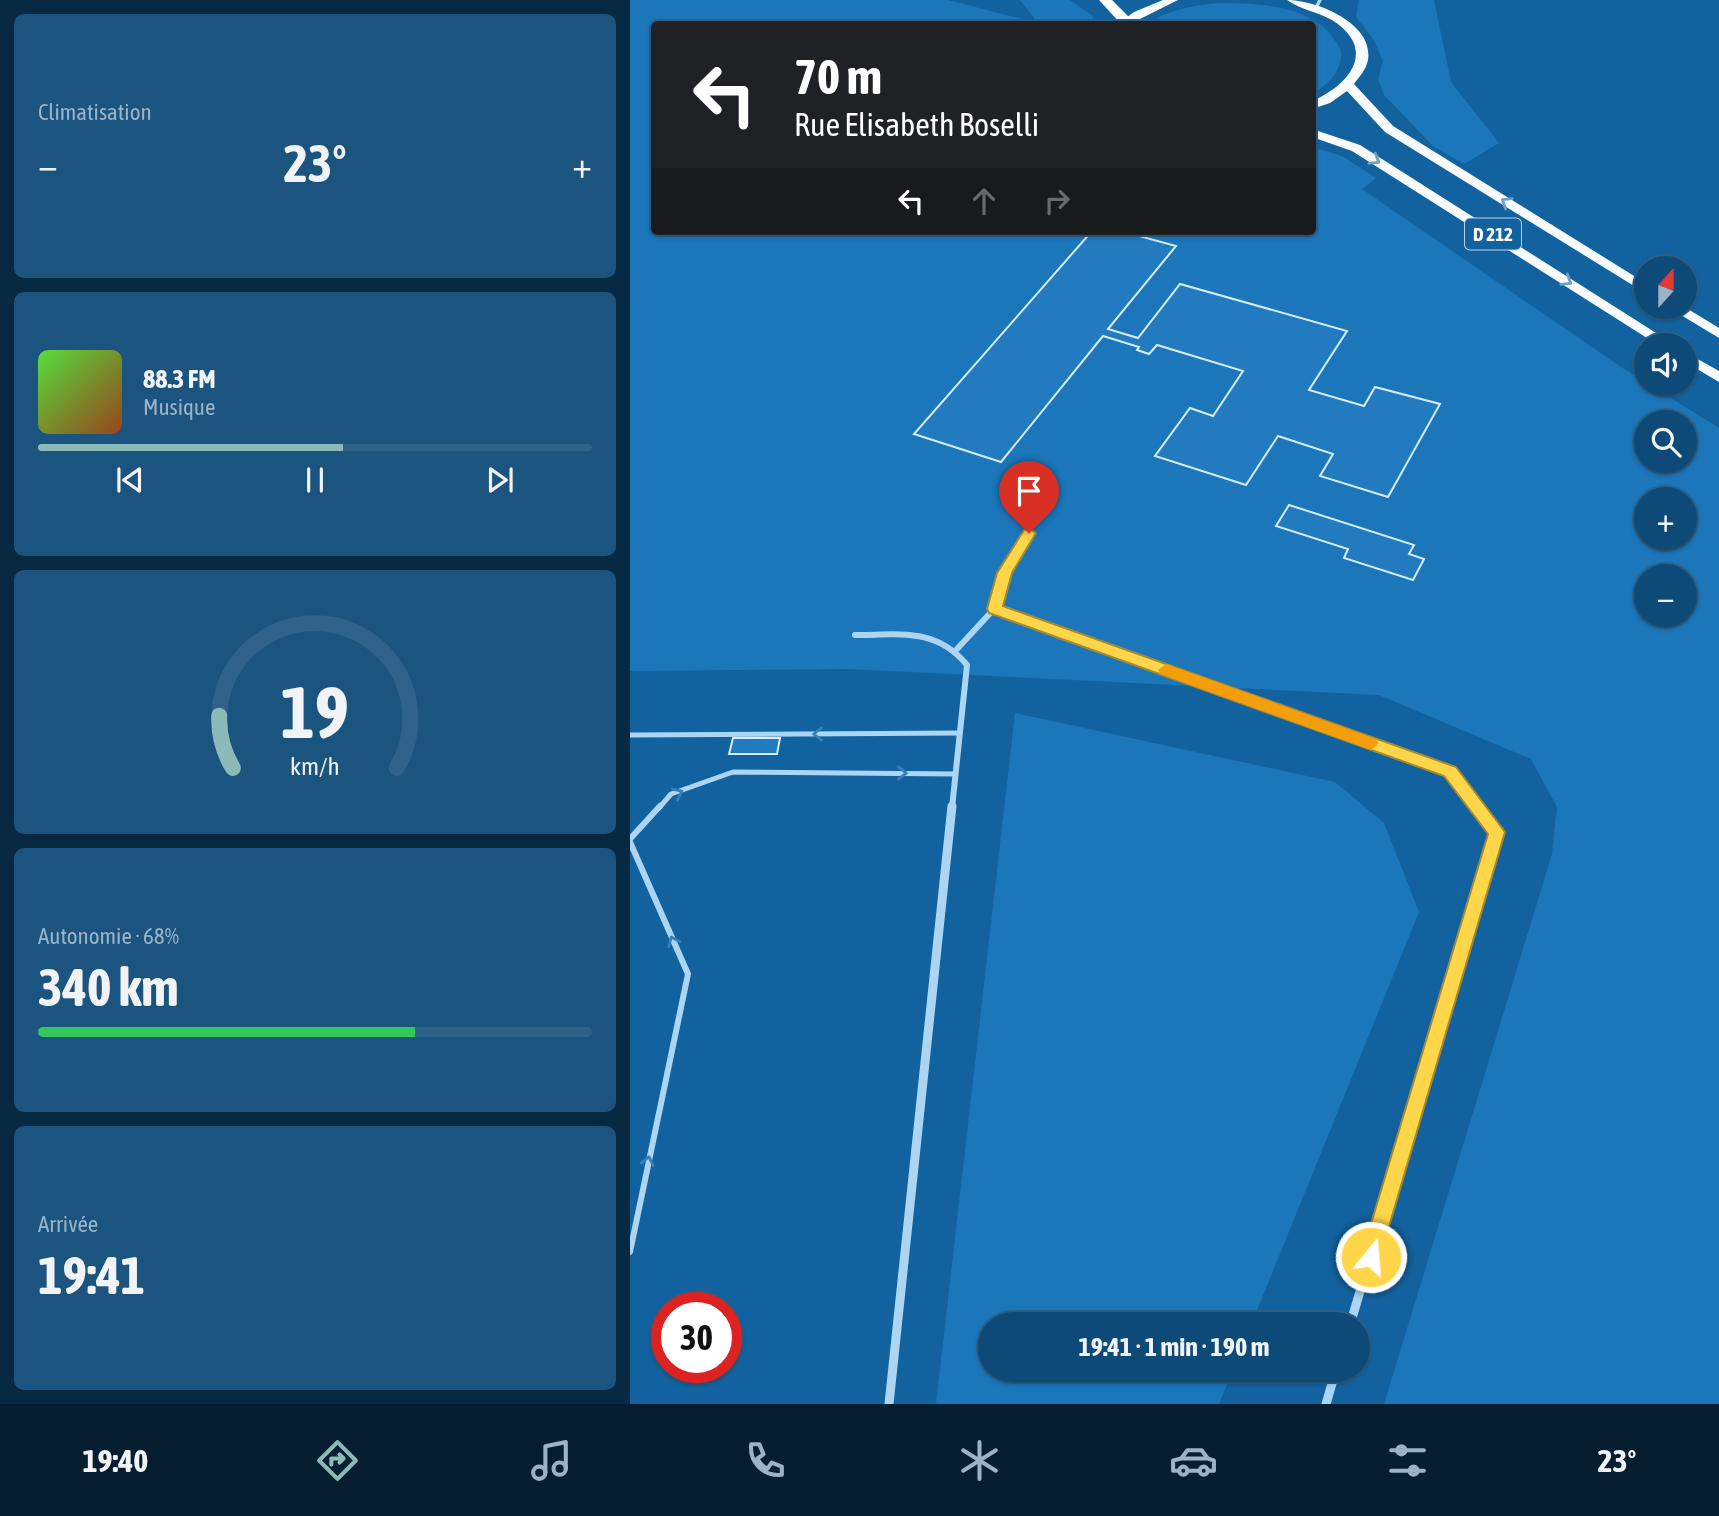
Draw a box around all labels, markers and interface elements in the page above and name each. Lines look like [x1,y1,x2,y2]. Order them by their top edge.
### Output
text: 70 m [794,48,882,104]
icon: left [679,49,770,140]
text: Climatisation [38,99,152,125]
text: Rue Elisabeth Boselli [794,106,1039,143]
text: 23° [283,133,347,193]
text: − [38,143,58,186]
text: + [572,143,592,186]
one-way arrow [1367,151,1380,164]
icon: left [892,182,930,220]
icon: ahead [965,182,1003,220]
icon: right [1038,182,1076,220]
one-way arrow [1500,197,1513,210]
road number: D 212 [1465,218,1521,250]
north arrow [1634,256,1698,318]
map controls [1634,256,1697,627]
one-way arrow [1560,273,1573,286]
button: sound [1634,333,1697,396]
text: 88.3 FM [143,364,216,394]
text: Musique [143,394,215,420]
button: search [1634,410,1697,473]
icon: previous [111,461,149,499]
icon: pause [296,461,334,499]
icon: next [481,461,519,499]
pin [999,461,1059,533]
icon: arrive [1010,472,1048,510]
button: + [1634,487,1697,550]
button: − [1634,564,1697,627]
text: 19 [281,670,349,753]
one-way arrow [812,726,823,742]
text: km/h [290,752,340,780]
one-way arrow [897,765,907,781]
one-way arrow [671,787,684,801]
text: Autonomie · 68% [38,923,179,949]
one-way arrow [667,936,681,948]
text: 340 km [38,957,179,1017]
one-way arrow [640,1155,655,1167]
text: Arrivée [38,1211,98,1237]
position arrow [1334,1220,1408,1294]
text: 19:41 [38,1245,145,1305]
speed limit sign: 30 [651,1292,742,1383]
text: 19:41 · 1 min · 190 m [1079,1332,1269,1362]
icon: directions [313,1436,362,1485]
icon: music [527,1436,576,1485]
icon: phone [741,1436,790,1485]
icon: climate [955,1436,1004,1485]
icon: car [1169,1436,1218,1485]
icon: filters [1383,1436,1432,1485]
text: 19:40 [83,1442,148,1479]
text: 23° [1597,1442,1636,1479]

